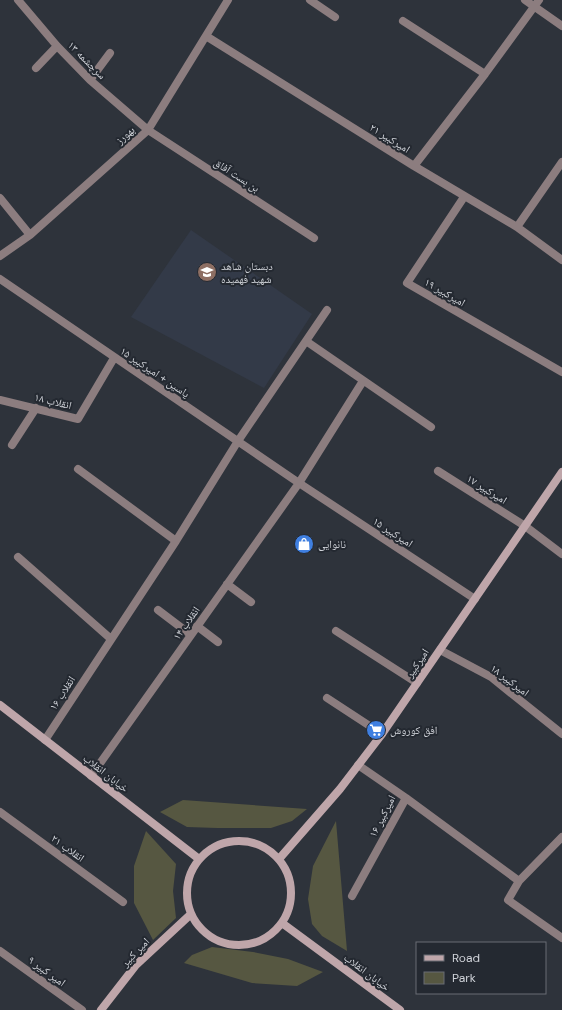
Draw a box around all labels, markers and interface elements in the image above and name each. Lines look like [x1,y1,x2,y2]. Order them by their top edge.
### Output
street label: سرچشمه ۱۳ [65,38,109,82]
street label: امیرکبیر ۲۱ [367,120,413,156]
street label: بهورز [112,123,137,148]
street label: بن بست آفاق [211,155,263,195]
place label: دبستان شاهد شهید فهمیده [221,259,273,286]
school or university icon: دبستان شاهد شهید فهمیده [196,261,218,283]
street label: امیرکبیر ۱۹ [422,275,468,309]
street label: یاسین + امیرکبیر ۱۵ [117,344,193,401]
street label: انقلاب ۱۸ [33,390,73,412]
street label: امیرکبیر ۱۷ [464,471,510,507]
street label: امیرکبیر ۱۵ [370,514,416,550]
shop icon: نانوایی [293,533,315,555]
place label: نانوایی [318,537,346,551]
street label: انقلاب ۱۴ [169,603,203,643]
street label: امیرکبیر [402,646,432,681]
street label: امیرکبیر ۱۸ [488,661,532,699]
street label: انقلاب ۱۶ [46,673,78,713]
supermarket icon: افق کوروش [365,719,387,741]
place label: افق کوروش [390,723,437,737]
street label: خیابان انقلاب [80,751,132,795]
street label: امیرکبیر ۱۶ [366,793,398,839]
street label: انقلاب ۲۱ [49,831,87,865]
street label: امیر کبیر [117,934,152,970]
legend [416,942,546,994]
street label: خیابان انقلاب [341,950,393,994]
text: Road [452,950,480,966]
street label: امیر کبیر ۹ [25,953,69,989]
text: Park [452,970,476,986]

